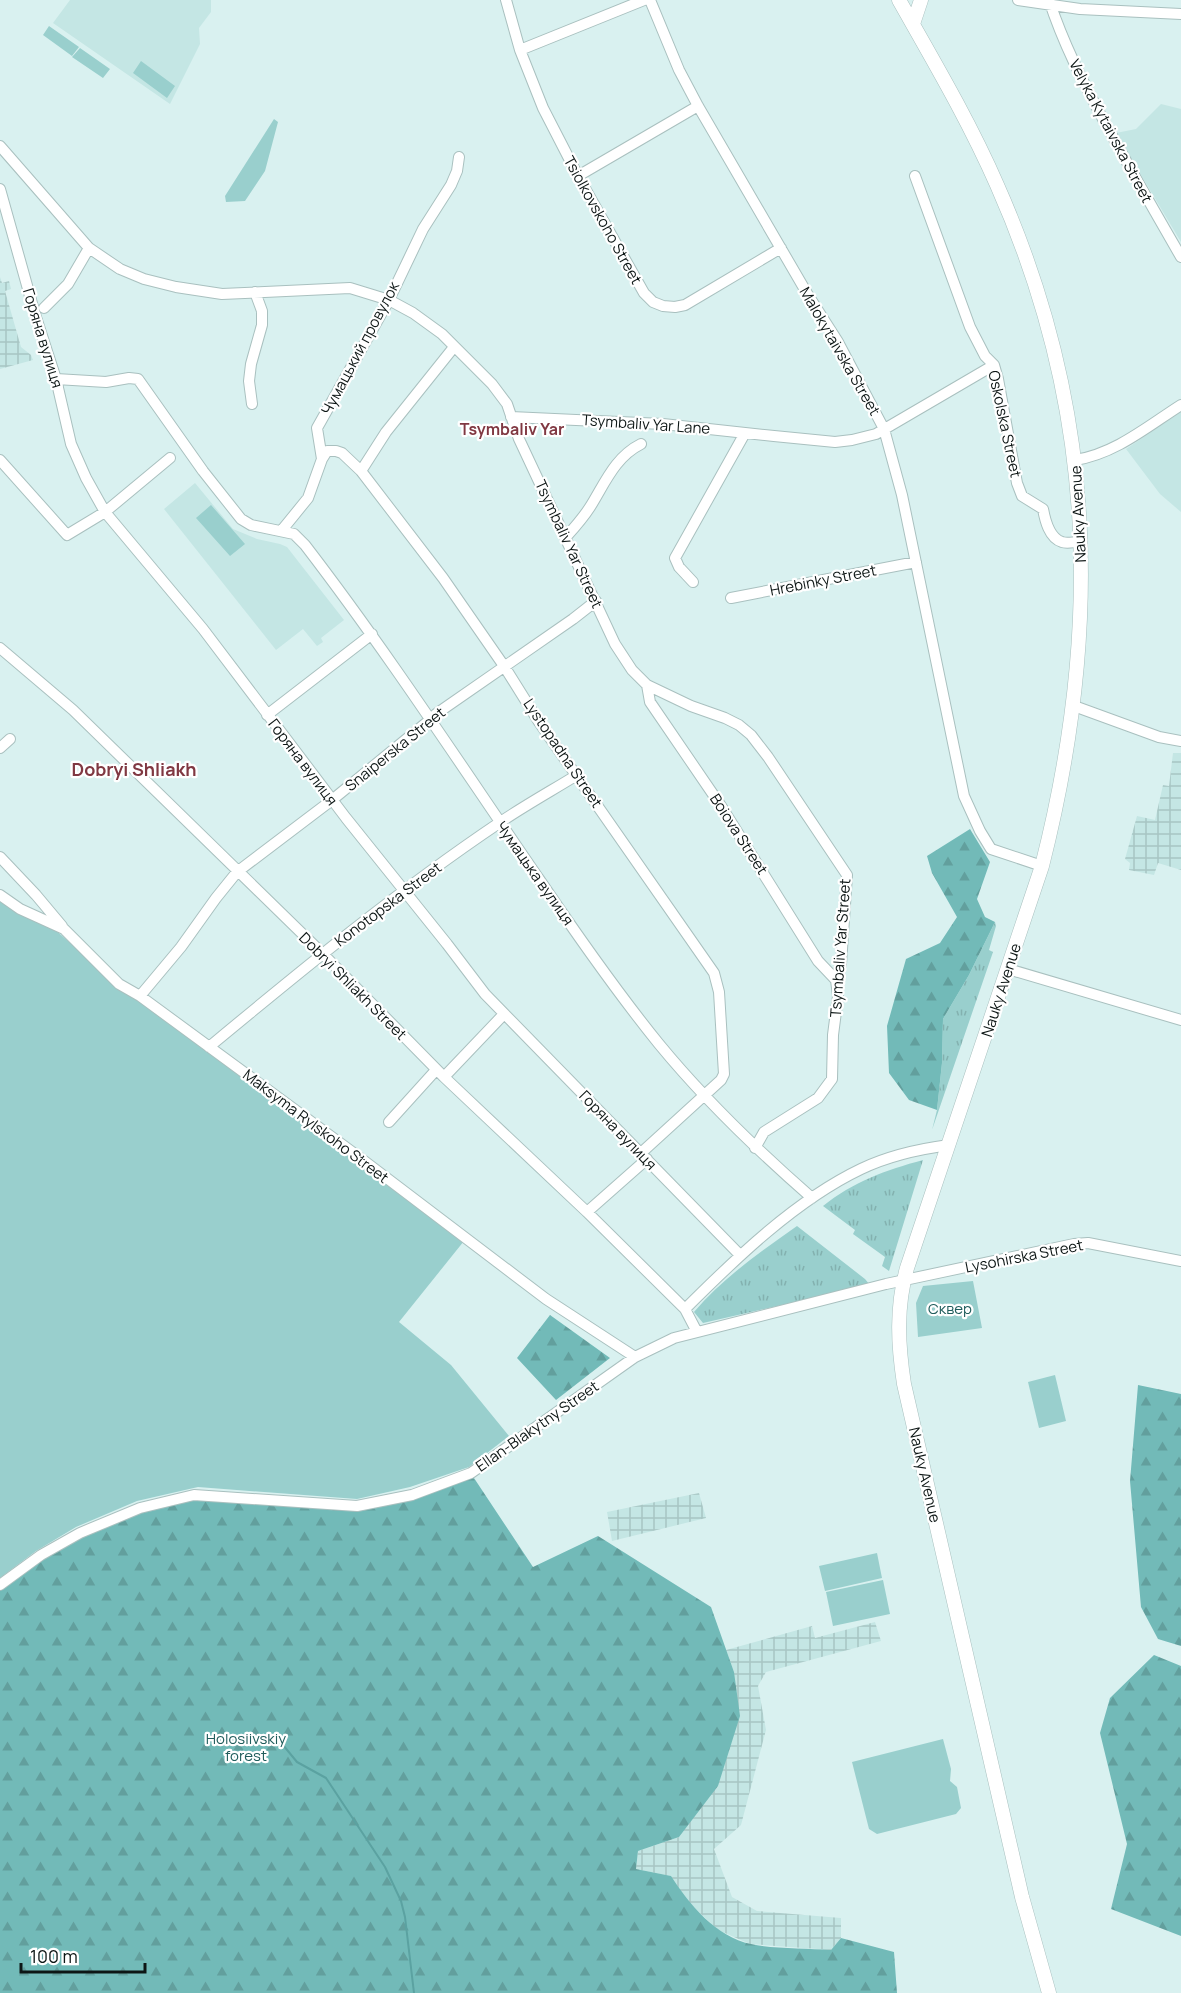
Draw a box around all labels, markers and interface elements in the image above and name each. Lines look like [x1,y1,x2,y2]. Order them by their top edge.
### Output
street label: Velyka Kytaivska Street [1064,56,1158,206]
street label: Tsiolkovskoho Street [559,152,647,288]
street label: Чумацький провулок [316,277,404,418]
street label: Malokytaivska Street [795,283,885,419]
street label: Горяна вулиця [18,286,68,390]
street label: Oskolska Street [983,368,1027,480]
street label: Tsymbaliv Yar Lane [581,409,711,439]
district label: Tsymbaliv Yar [460,418,564,440]
street label: Nauky Avenue [1065,465,1091,563]
street label: Tsymbaliv Yar Street [530,477,608,611]
street label: Hrebinky Street [768,559,878,601]
street label: Lystopadna Street [519,694,607,812]
street label: Snaiperska Street [340,702,450,796]
street label: Горяна вулиця [264,714,342,810]
district label: Dobryi Shliakh [72,757,196,781]
street label: Boiova Street [705,789,773,879]
street label: Чумацька вулиця [491,817,579,929]
street label: Konotopska Street [330,857,446,951]
street label: Tsymbaliv Yar Street [825,878,855,1018]
street label: Dobryi Shliakh Street [295,928,411,1044]
street label: Nauky Avenue [976,940,1026,1039]
street label: Maksyma Rylskoho Street [239,1064,393,1188]
street label: Горяна вулиця [575,1086,661,1174]
street label: Lysohirska Street [963,1234,1085,1278]
park label: Сквер [928,1298,972,1319]
street label: Ellan-Blakytny Street [471,1376,603,1476]
street label: Nauky Avenue [904,1425,946,1525]
park label: Holosiivskiy forest [206,1728,286,1766]
scale bar [21,1936,146,1974]
text: 100 m [30,1944,78,1968]

